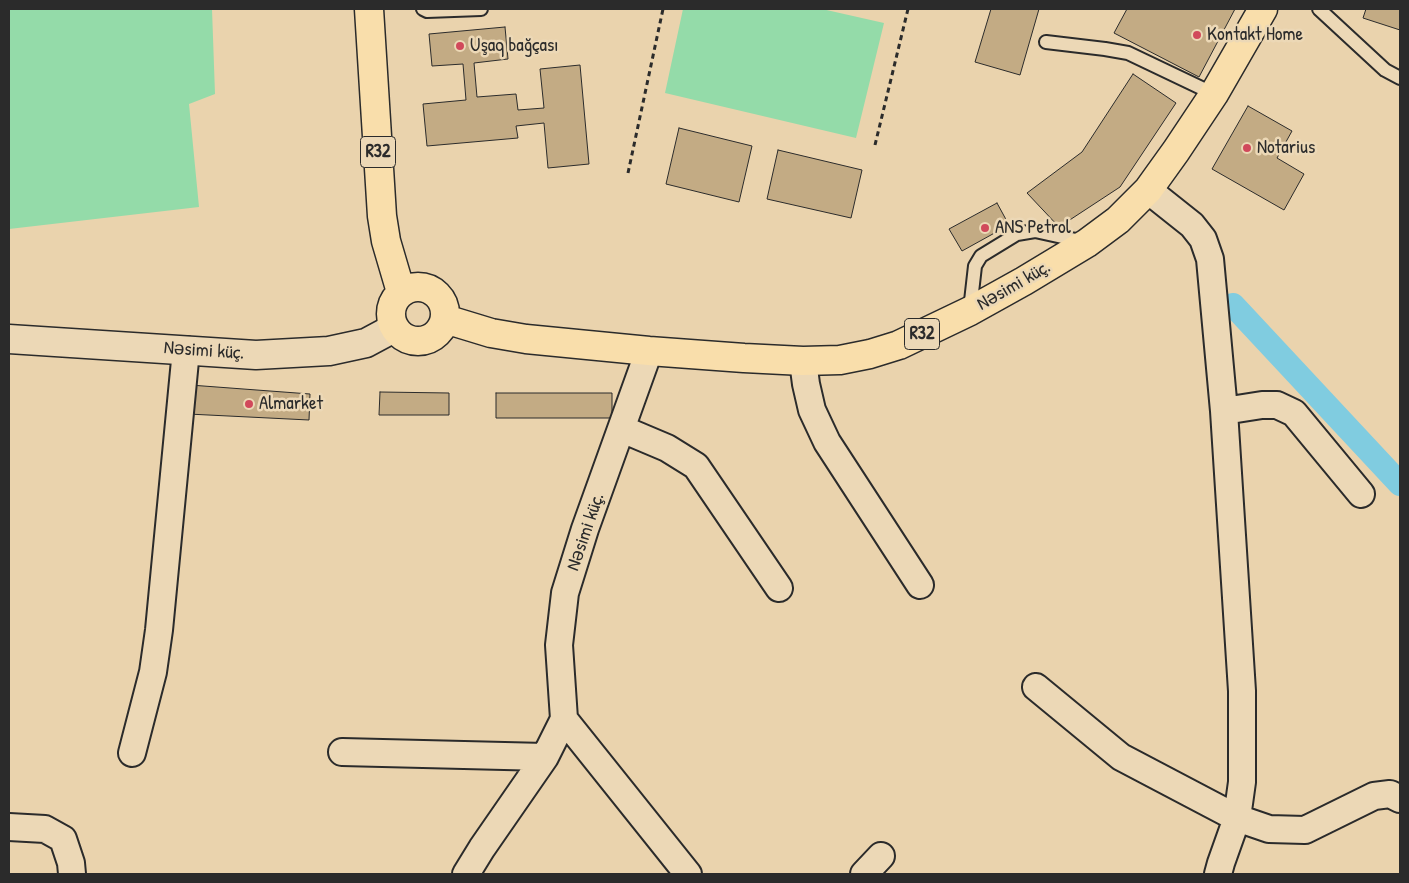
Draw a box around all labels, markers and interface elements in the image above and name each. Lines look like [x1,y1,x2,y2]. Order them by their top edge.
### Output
place label: Kontakt Home [1207,24,1303,46]
marker: Kontakt Home [1191,29,1203,41]
place label: Uşaq bağçası [470,35,559,57]
marker: Uşaq bağçası [454,40,466,52]
road number: R32 [360,136,396,168]
place label: Notarius [1257,137,1315,159]
marker: Notarius [1241,142,1253,154]
place label: ANS Petrol [995,217,1071,239]
marker: ANS Petrol [979,222,991,234]
street label: Nəsimi küç. [973,256,1055,316]
road number: R32 [904,318,940,349]
street label: Nəsimi küç. [163,337,245,365]
place label: Almarket [259,393,323,415]
marker: Almarket [243,398,255,410]
street label: Nəsimi küç. [562,490,610,574]

